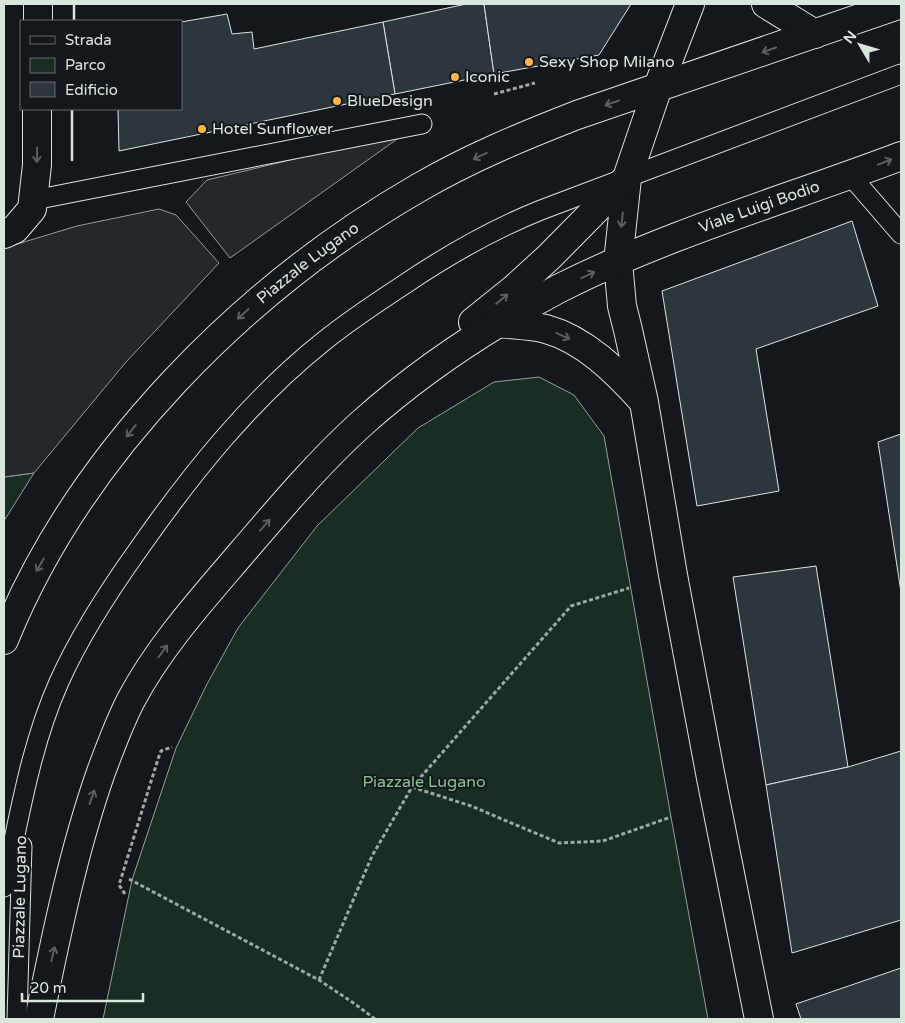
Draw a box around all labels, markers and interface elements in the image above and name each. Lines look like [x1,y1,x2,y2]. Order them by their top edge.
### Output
legend [20,20,182,110]
north arrow [835,20,885,70]
text: N [840,28,860,47]
text: Strada [65,31,112,49]
one-way arrow [762,46,777,55]
place label: Sexy Shop Milano [539,52,675,72]
text: Parco [65,56,106,74]
marker: Sexy Shop Milano [523,56,535,68]
place label: Iconic [465,67,510,87]
marker: Iconic [449,71,461,83]
text: Edificio [65,81,118,99]
place label: BlueDesign [347,91,433,111]
marker: BlueDesign [331,95,343,107]
one-way arrow [605,99,620,108]
place label: Hotel Sunflower [212,119,334,139]
marker: Hotel Sunflower [196,123,208,135]
one-way arrow [32,146,42,162]
one-way arrow [473,152,488,162]
one-way arrow [877,157,892,166]
street label: Viale Luigi Bodio [696,176,822,238]
one-way arrow [617,211,627,227]
street label: Piazzale Lugano [253,218,363,308]
one-way arrow [580,270,595,280]
one-way arrow [495,294,508,305]
one-way arrow [237,308,250,320]
one-way arrow [555,332,570,342]
one-way arrow [126,424,136,438]
one-way arrow [260,519,271,532]
one-way arrow [35,558,45,573]
one-way arrow [158,644,168,658]
park label: Piazzale Lugano [362,772,486,792]
one-way arrow [88,789,98,805]
street label: Piazzale Lugano [9,835,31,959]
one-way arrow [49,947,58,963]
scale bar [22,970,144,1002]
text: 20 m [30,979,67,997]

